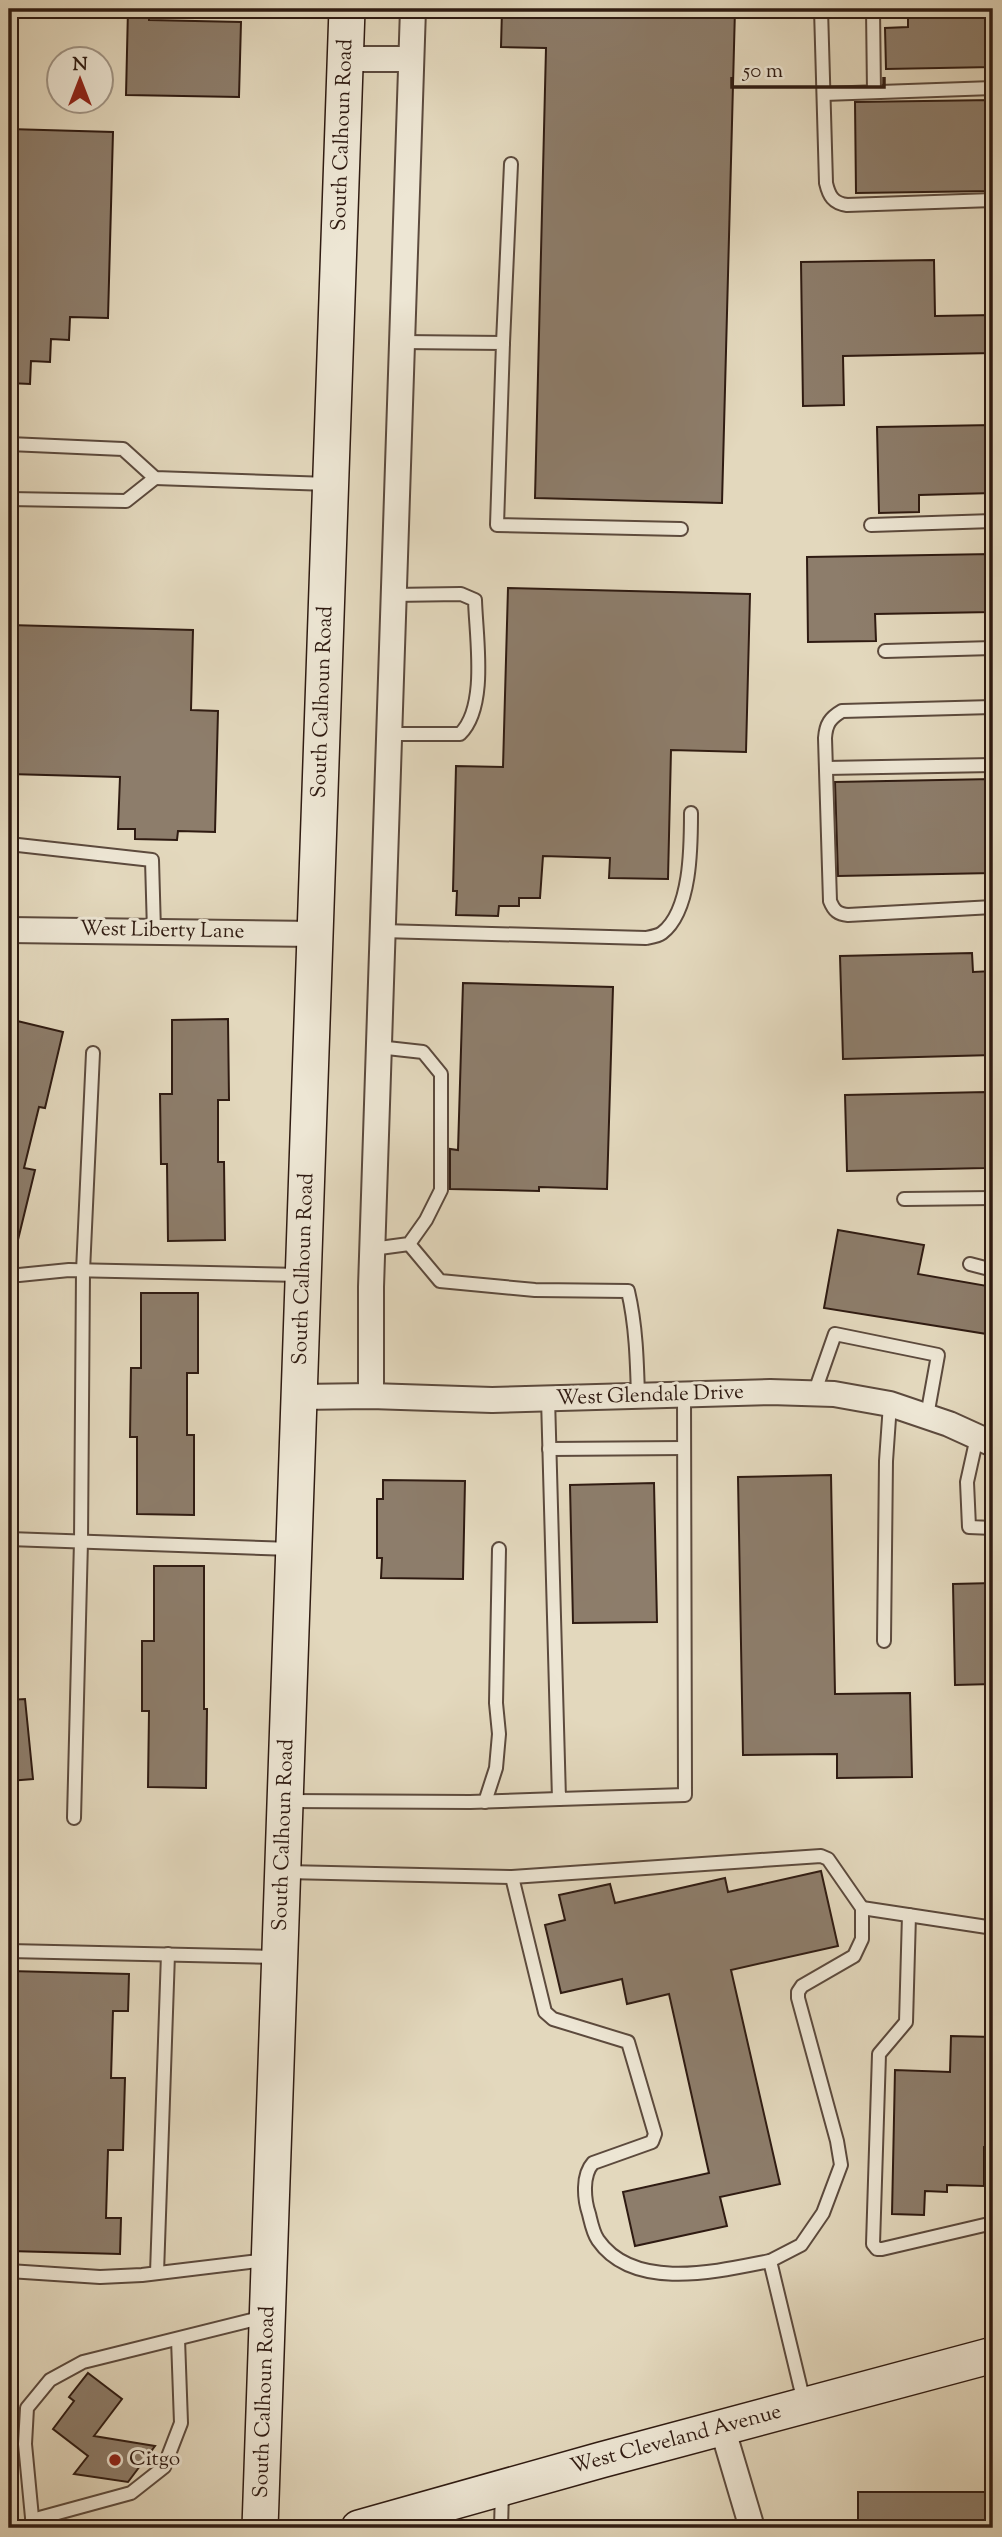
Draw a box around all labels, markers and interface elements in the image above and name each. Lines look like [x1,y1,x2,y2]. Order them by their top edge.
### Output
street label: South Calhoun Road [325,38,361,231]
north arrow [46,46,116,116]
scale bar [732,46,885,90]
text: N [72,52,88,79]
text: 50 m [742,57,783,87]
street label: South Calhoun Road [305,605,341,798]
street label: West Liberty Lane [79,915,245,947]
street label: South Calhoun Road [286,1172,322,1365]
street label: West Glendale Drive [556,1378,744,1414]
street label: South Calhoun Road [266,1738,302,1931]
street label: South Calhoun Road [247,2305,283,2498]
street label: West Cleveland Avenue [567,2397,785,2483]
place label: Citgo [129,2445,180,2475]
marker: Citgo [107,2452,123,2468]

